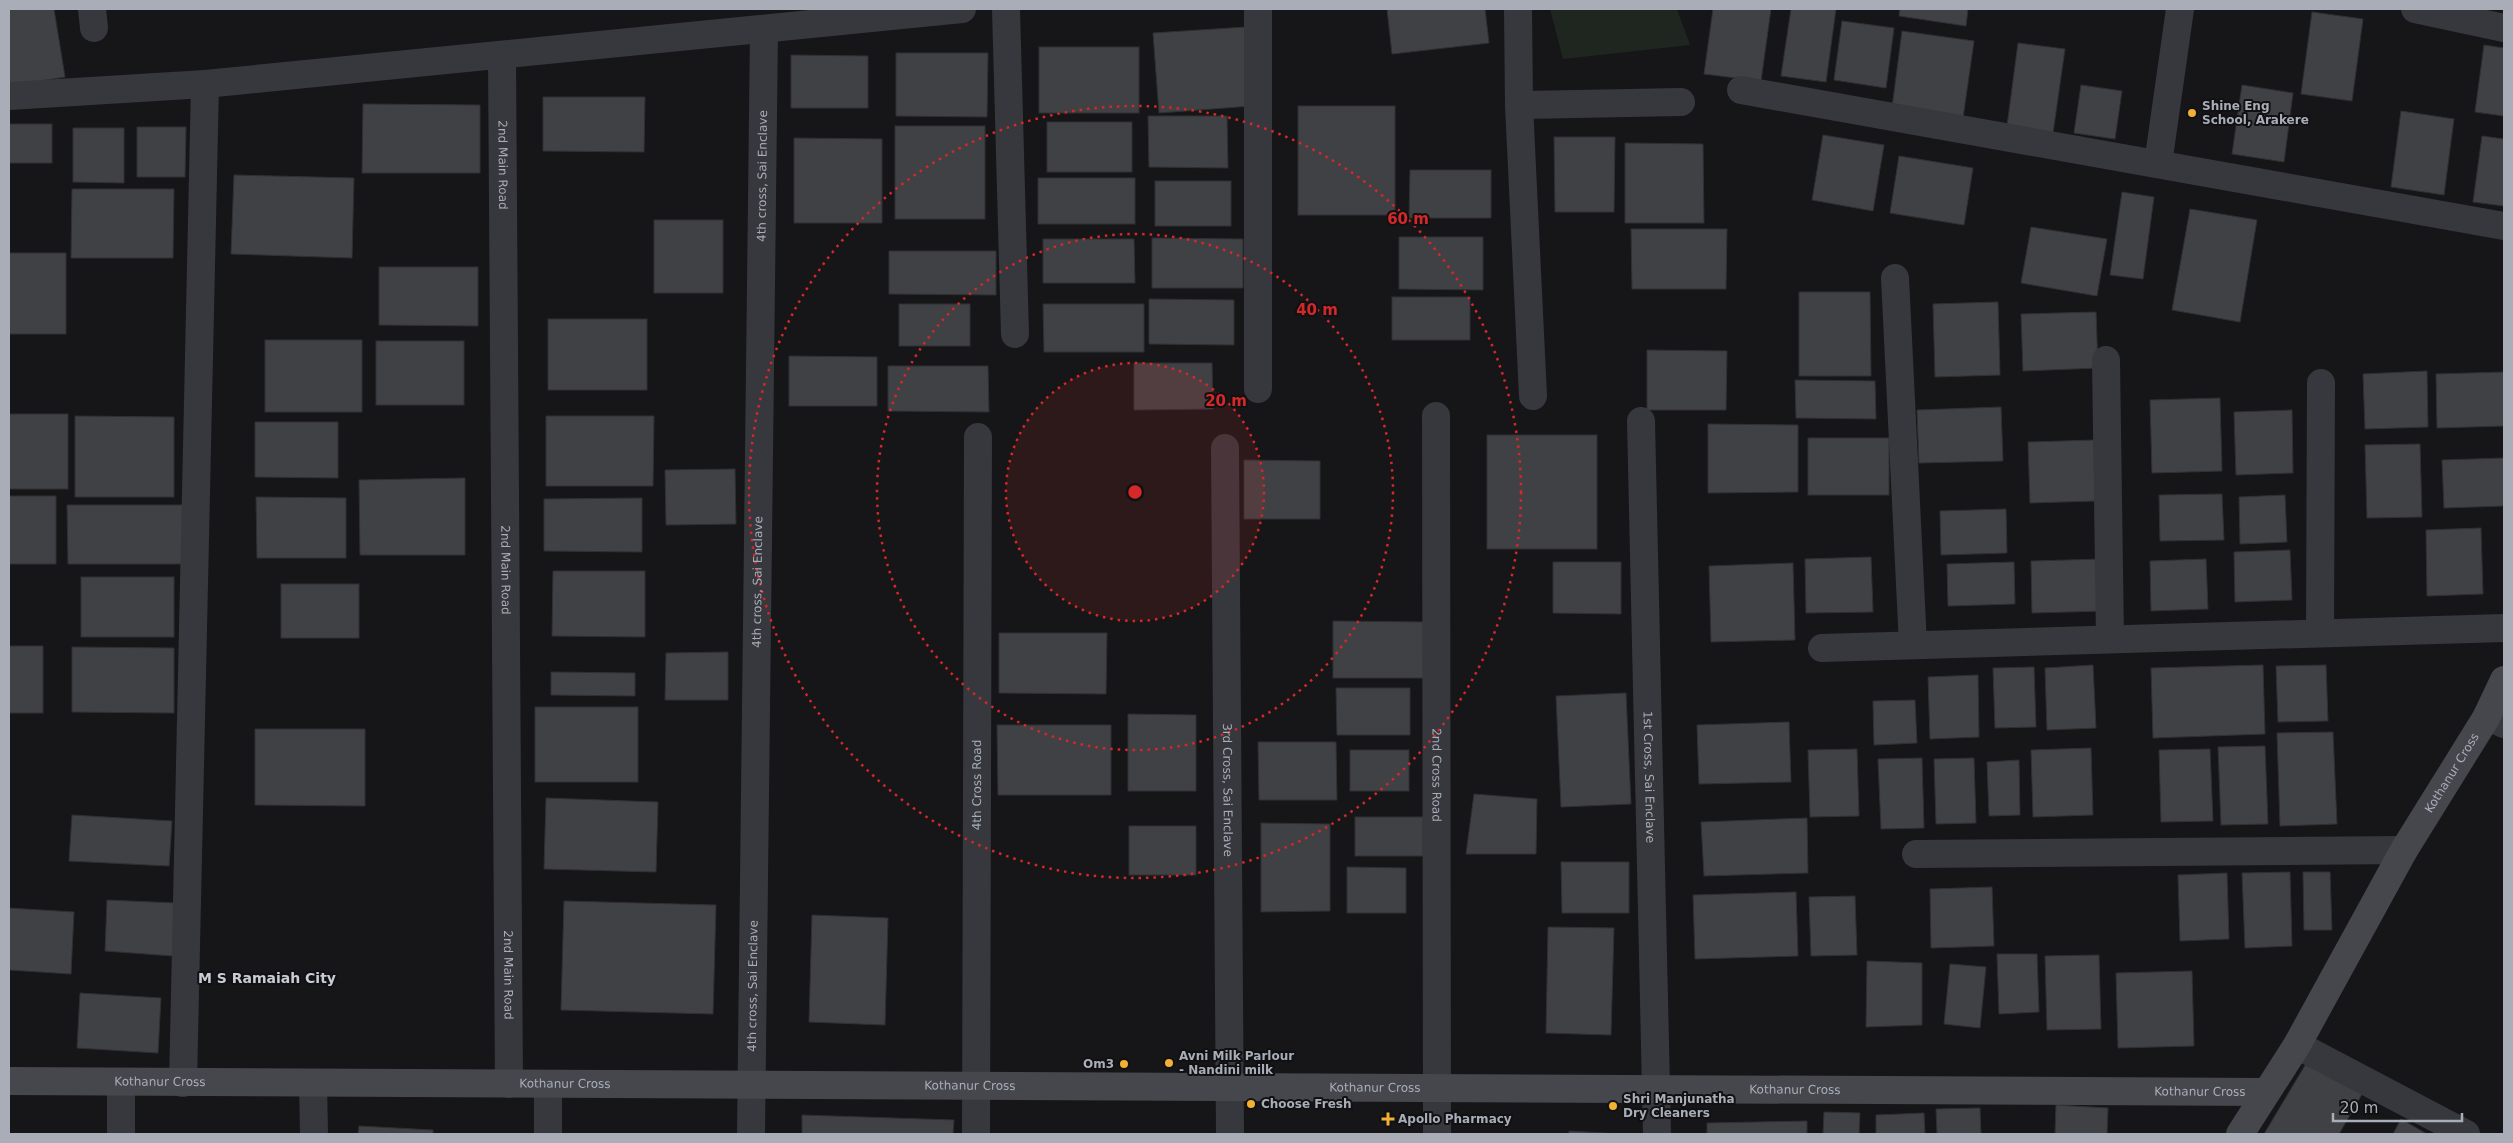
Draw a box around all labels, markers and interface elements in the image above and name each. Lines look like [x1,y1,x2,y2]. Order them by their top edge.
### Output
place label: Shine Eng School, Arakere [2202,99,2309,127]
marker: Shine Eng School, Arakere [2186,107,2198,119]
street label: 4th cross, Sai Enclave [754,110,770,242]
street label: 2nd Main Road [495,120,510,210]
text: 60 m [1387,210,1429,228]
text: 40 m [1296,301,1338,319]
text: 20 m [1205,392,1247,410]
centre of rings [1126,483,1144,501]
street label: 4th cross, Sai Enclave [750,516,765,648]
street label: 2nd Main Road [498,525,513,615]
street label: 1st Cross, Sai Enclave [1641,711,1657,843]
street label: 3rd Cross, Sai Enclave [1220,723,1235,857]
street label: 2nd Cross Road [1429,728,1444,822]
street label: Kothanur Cross [2422,730,2482,815]
street label: 4th Cross Road [970,740,984,830]
street label: 4th cross, Sai Enclave [745,920,761,1052]
street label: 2nd Main Road [501,930,516,1020]
district label: M S Ramaiah City [198,970,336,986]
place label: Avni Milk Parlour - Nandini milk [1179,1049,1294,1077]
place label: Om3 [1083,1057,1114,1071]
marker: Avni Milk Parlour - Nandini milk [1163,1057,1175,1069]
marker: Om3 [1118,1058,1130,1070]
street label: Kothanur Cross [114,1075,206,1089]
street label: Kothanur Cross [519,1076,611,1091]
street label: Kothanur Cross [924,1078,1016,1093]
street label: Kothanur Cross [1329,1080,1421,1095]
street label: Kothanur Cross [1749,1082,1841,1097]
street label: Kothanur Cross [2154,1084,2246,1099]
scale bar [2333,1090,2462,1122]
place label: Shri Manjunatha Dry Cleaners [1623,1092,1735,1120]
place label: Choose Fresh [1261,1097,1351,1111]
marker: Choose Fresh [1245,1098,1257,1110]
text: 20 m [2340,1099,2378,1117]
marker: Shri Manjunatha Dry Cleaners [1607,1100,1619,1112]
place label: Apollo Pharmacy [1398,1112,1512,1126]
marker: Apollo Pharmacy [1382,1113,1394,1125]

